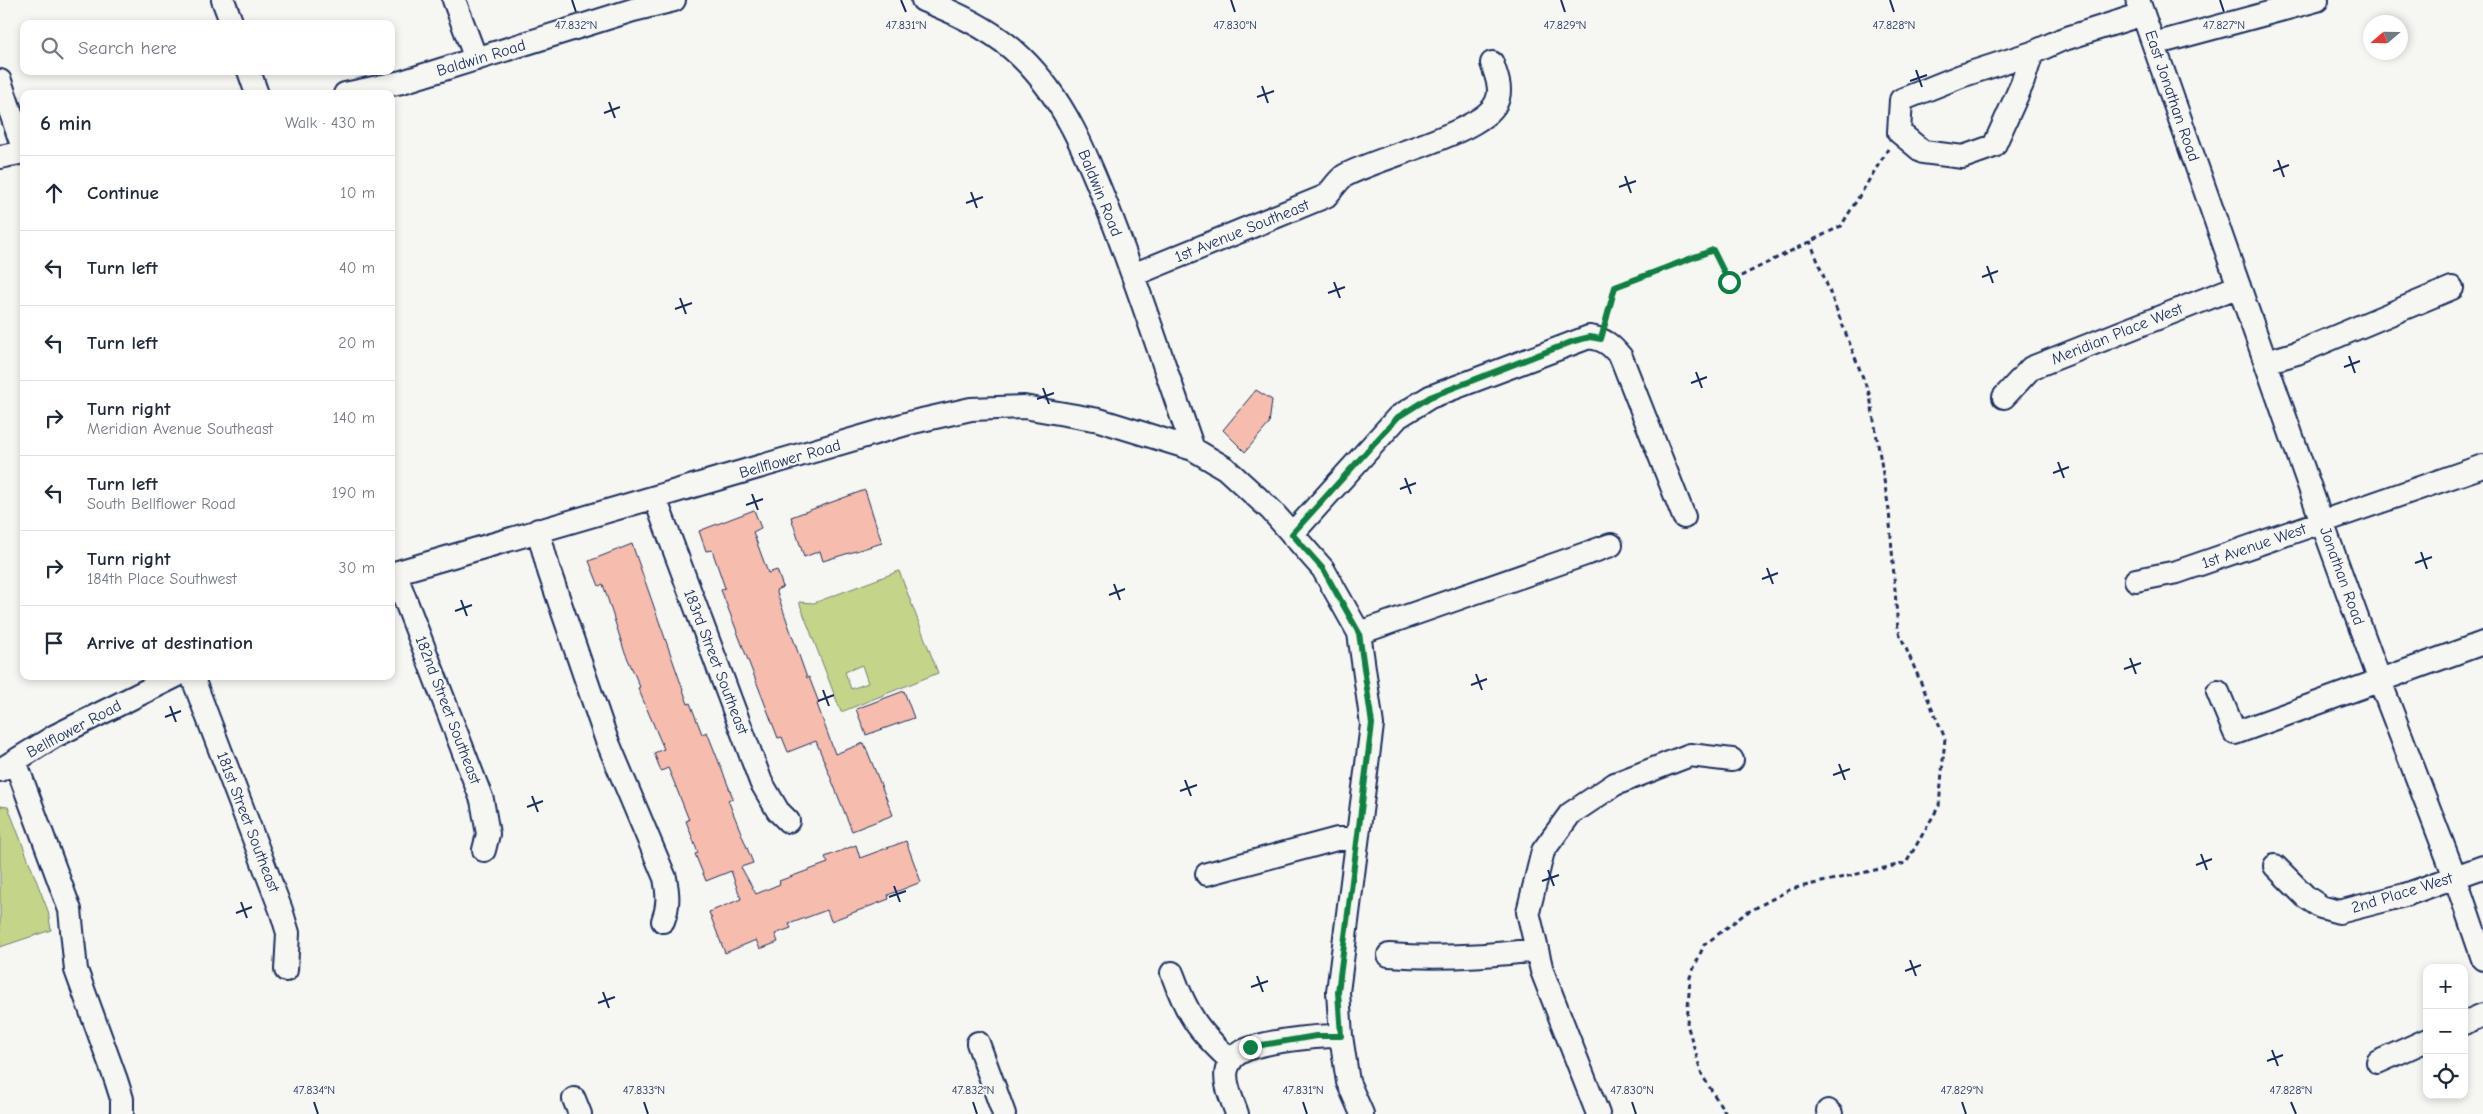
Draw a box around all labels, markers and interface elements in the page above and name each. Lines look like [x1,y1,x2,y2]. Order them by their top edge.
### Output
north arrow [2363,15,2408,60]
text: 47.832°N [555,18,597,32]
text: 47.831°N [885,18,927,32]
text: 47.830°N [1213,18,1257,32]
text: 47.829°N [1543,18,1587,32]
text: 47.828°N [1873,18,1915,32]
text: 47.827°N [2203,18,2245,32]
search box [20,20,395,75]
street label: East Jonathan Road [2141,28,2203,164]
icon: search [38,34,66,62]
street label: Baldwin Road [434,36,528,80]
text: Search here [78,37,177,59]
text: 6 min [40,111,92,135]
text: Walk · 430 m [285,114,375,132]
street label: Baldwin Road [1074,147,1126,239]
icon: ahead [40,179,68,207]
text: Continue [87,182,159,204]
text: 10 m [340,184,375,202]
street label: 1st Avenue Southeast [1172,196,1312,266]
icon: left [40,254,68,282]
text: Turn left [87,257,158,279]
text: 40 m [339,259,375,277]
route start [1718,271,1741,294]
street label: Meridian Place West [2049,299,2186,369]
icon: left [40,329,68,357]
text: Turn left [87,332,158,354]
text: 20 m [338,334,375,352]
text: Turn right [87,398,171,420]
icon: right [40,404,68,432]
text: 140 m [333,409,375,427]
text: Meridian Avenue Southeast [87,420,273,438]
street label: Bellflower Road [737,436,843,482]
text: Turn left [87,473,158,495]
icon: left [40,479,68,507]
text: 190 m [332,484,375,502]
text: South Bellflower Road [87,495,236,513]
street label: 1st Avenue West [2200,520,2309,572]
street label: Jonathan Road [2316,525,2368,627]
text: Turn right [87,548,171,570]
icon: right [40,554,68,582]
text: 30 m [339,559,375,577]
text: 184th Place Southwest [87,570,237,588]
street label: 183rd Street Southeast [680,587,752,737]
icon: arrive [40,629,68,657]
text: Arrive at destination [87,632,253,654]
street label: 182nd Street Southeast [411,633,485,787]
street label: Bellflower Road [24,696,124,762]
street label: 181st Street Southeast [213,749,283,895]
street label: 2nd Place West [2349,869,2455,917]
map controls [2423,964,2468,1099]
button: + [2423,964,2468,1009]
button: − [2423,1009,2468,1054]
route end [1239,1036,1262,1059]
button: locate [2423,1054,2468,1099]
text: 47.834°N [293,1083,335,1097]
text: 47.833°N [623,1083,665,1097]
text: 47.832°N [952,1083,994,1097]
text: 47.831°N [1282,1083,1324,1097]
text: 47.830°N [1610,1083,1654,1097]
text: 47.829°N [1940,1083,1984,1097]
text: 47.828°N [2270,1083,2312,1097]

